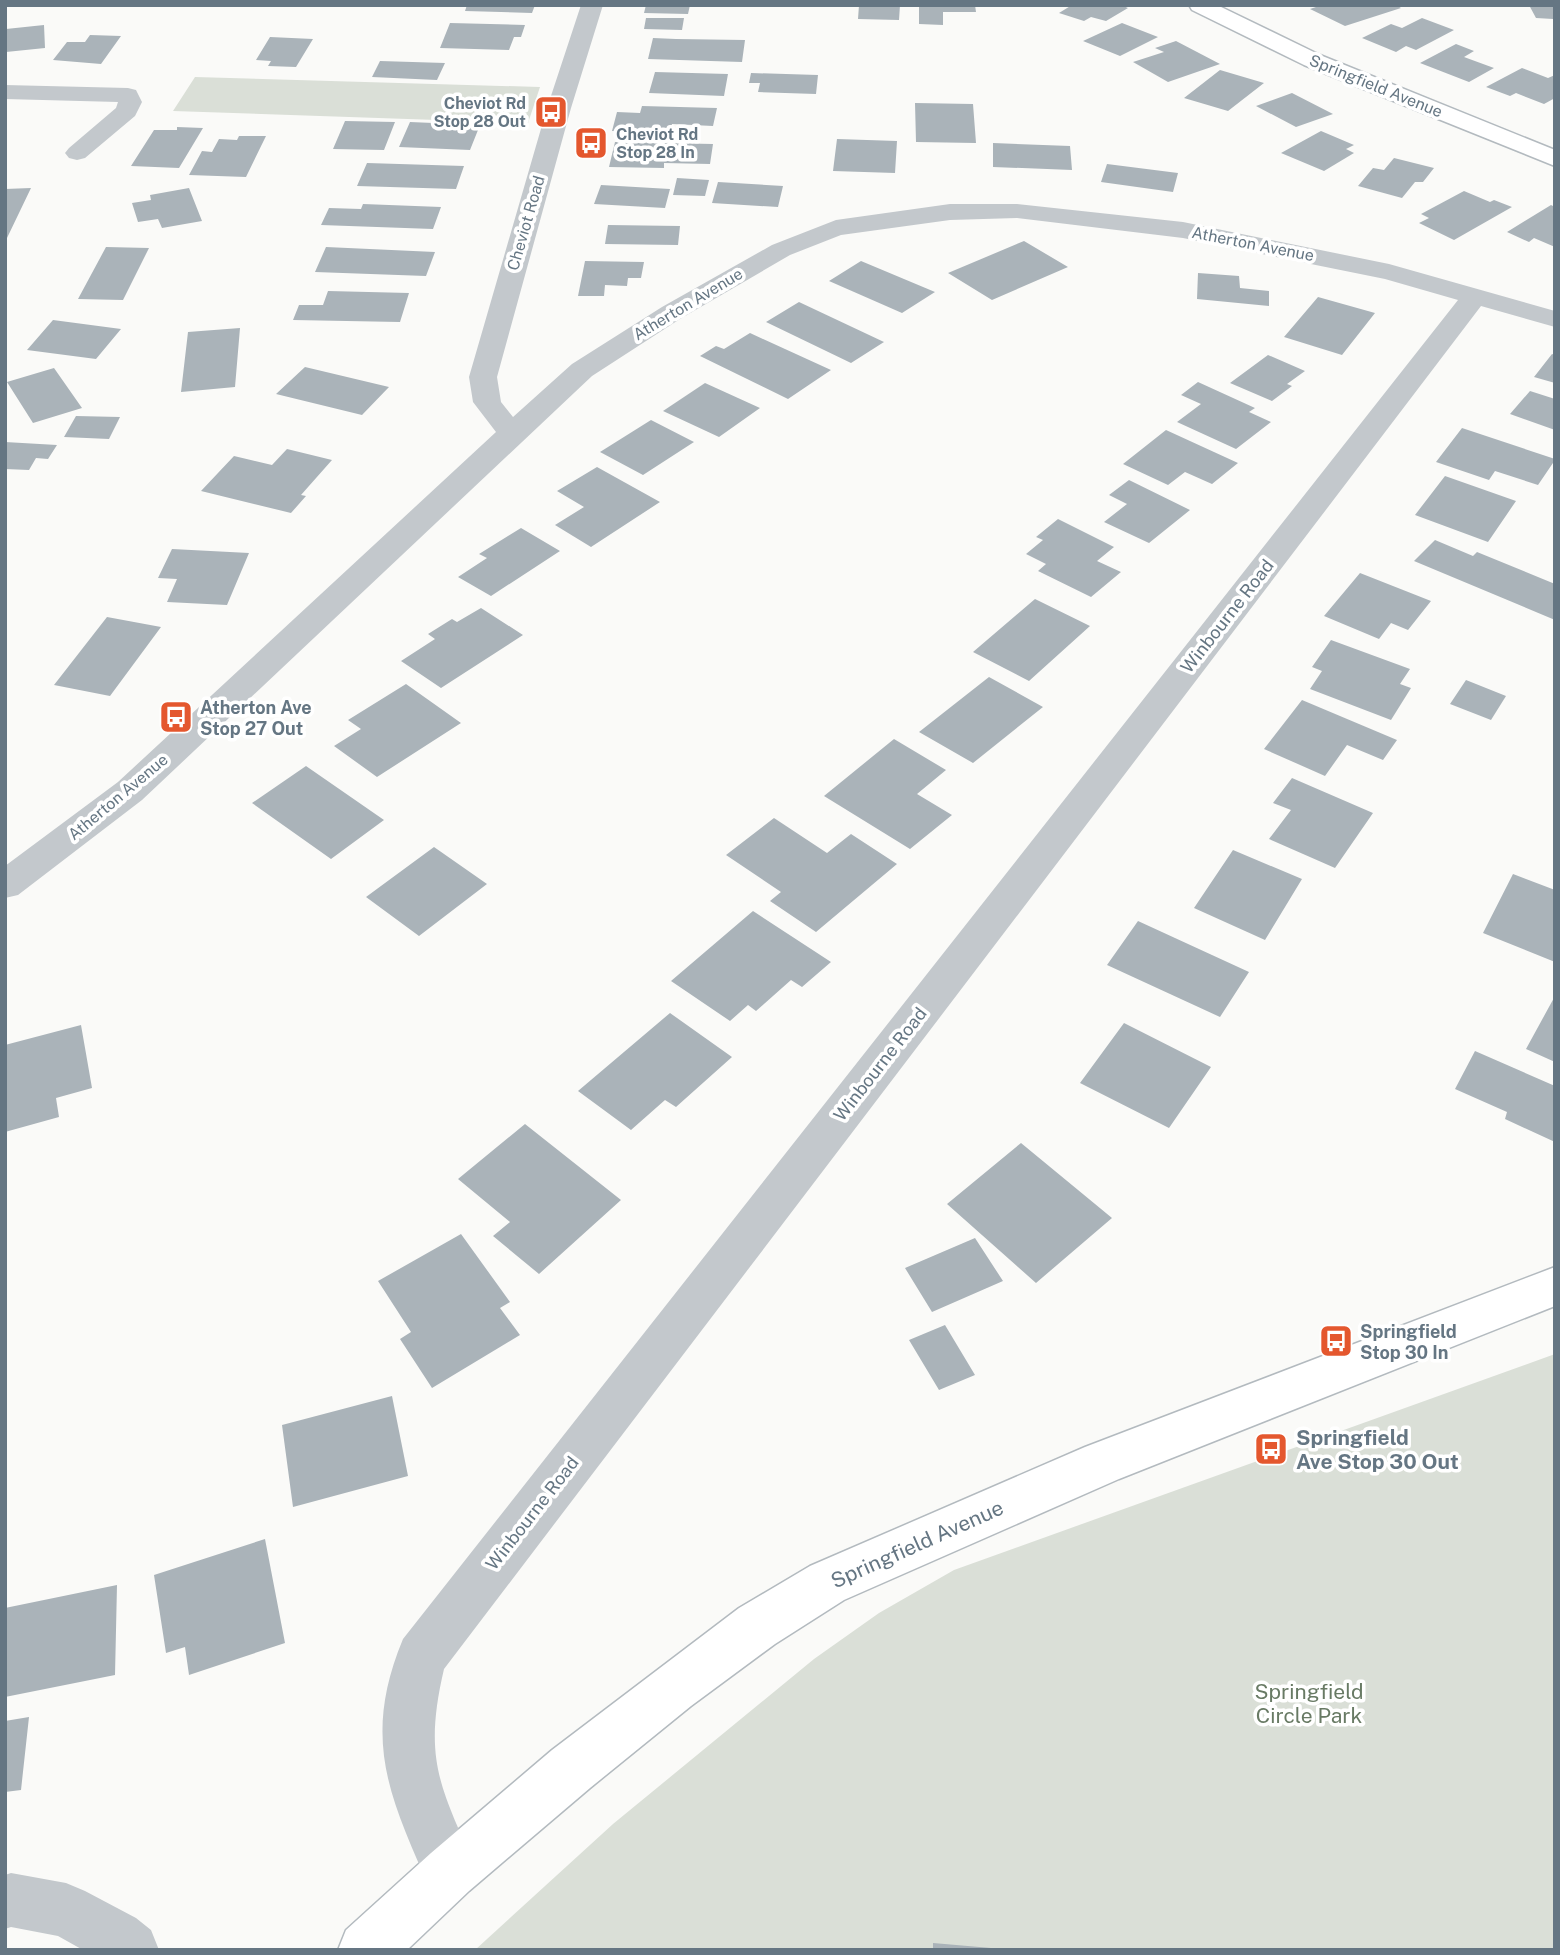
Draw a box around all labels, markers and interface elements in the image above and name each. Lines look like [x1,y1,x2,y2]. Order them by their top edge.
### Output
street label: Springfield Avenue [1307,51,1445,121]
bus stop icon: Cheviot Rd Stop 28 Out [532,93,570,131]
place label: Cheviot Rd Stop 28 Out [433,94,526,131]
bus stop icon: Cheviot Rd Stop 28 In [572,124,610,162]
place label: Cheviot Rd Stop 28 In [616,125,698,162]
street label: Cheviot Road [503,173,549,273]
street label: Atherton Avenue [1190,223,1316,265]
street label: Atherton Avenue [630,264,746,344]
street label: Winbourne Road [1176,555,1278,677]
place label: Atherton Ave Stop 27 Out [200,697,312,739]
bus stop icon: Atherton Ave Stop 27 Out [157,698,195,736]
street label: Atherton Avenue [64,750,172,844]
street label: Winbourne Road [829,1003,931,1125]
place label: Springfield Stop 30 In [1360,1321,1457,1363]
bus stop icon: Springfield Stop 30 In [1317,1322,1355,1360]
place label: Springfield Ave Stop 30 Out [1296,1425,1459,1474]
bus stop icon: Springfield Ave Stop 30 Out [1252,1430,1290,1468]
street label: Winbourne Road [481,1452,583,1574]
street label: Springfield Avenue [827,1495,1007,1593]
park label: Springfield Circle Park [1254,1679,1364,1728]

